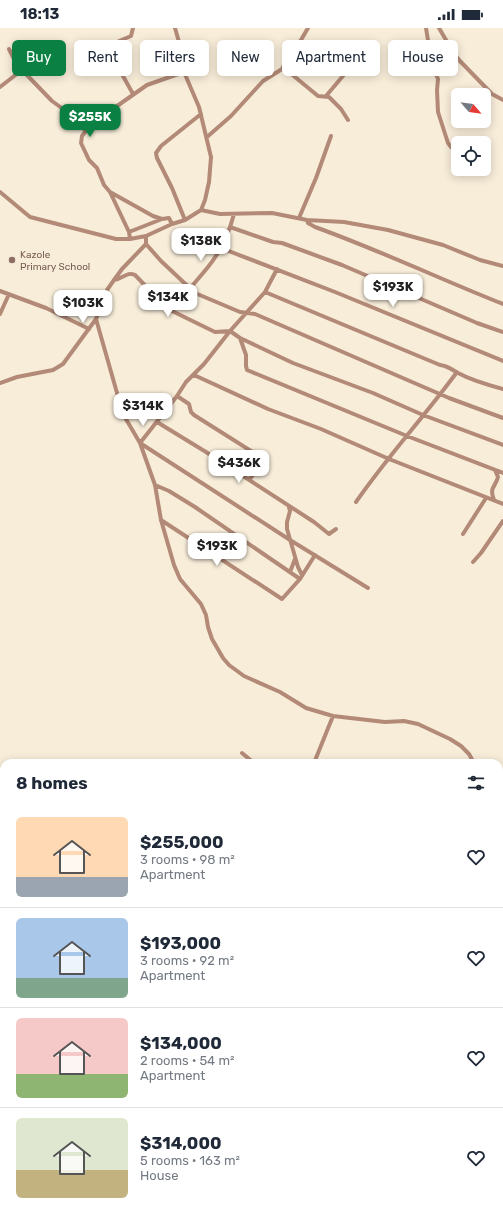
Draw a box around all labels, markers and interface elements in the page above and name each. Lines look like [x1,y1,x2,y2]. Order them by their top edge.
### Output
text: 18:13 [20,5,59,23]
chip: Buy [12,40,66,76]
chip: Rent [74,40,132,76]
chip: Filters [140,40,209,76]
chip: New [217,40,274,76]
chip: Apartment [282,40,380,76]
chip: House [388,40,458,76]
north arrow [451,88,491,128]
map controls [451,88,491,176]
pin: $255K [62,104,118,138]
text: $255K [69,109,111,124]
button: locate [451,136,491,176]
pin: $138K [173,228,229,262]
text: $138K [180,233,222,248]
place label: Kazole Primary School [20,249,90,273]
marker: Kazole Primary School [7,255,17,265]
pin: $193K [365,274,421,308]
text: $193K [373,279,413,294]
pin: $134K [140,284,196,318]
text: $134K [147,289,189,304]
pin: $103K [55,290,111,324]
text: $103K [62,295,104,310]
pin: $314K [115,393,171,427]
text: $314K [122,398,164,413]
pin: $436K [211,450,267,484]
text: $436K [217,455,261,470]
pin: $193K [189,533,245,567]
text: $193K [197,538,237,553]
icon: filters [465,772,487,794]
text: 8 homes [16,773,88,793]
text: $255,000 [140,832,224,852]
icon: home [48,833,96,881]
icon: heart [465,846,487,868]
text: 3 rooms · 98 m² [140,852,235,867]
text: Apartment [140,867,205,882]
text: $193,000 [140,933,221,953]
icon: home [48,934,96,982]
icon: heart [465,947,487,969]
text: 3 rooms · 92 m² [140,953,234,968]
text: Apartment [140,968,205,983]
text: $134,000 [140,1033,222,1053]
icon: home [48,1034,96,1082]
icon: heart [465,1047,487,1069]
text: 2 rooms · 54 m² [140,1053,234,1068]
text: Apartment [140,1068,205,1083]
text: $314,000 [140,1133,222,1153]
icon: home [48,1134,96,1182]
icon: heart [465,1147,487,1169]
text: 5 rooms · 163 m² [140,1153,240,1168]
text: House [140,1168,178,1183]

